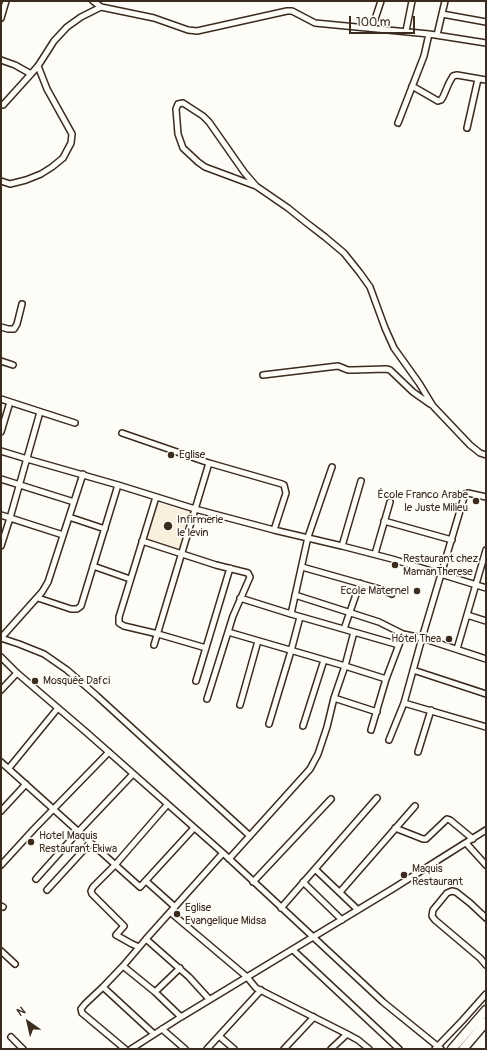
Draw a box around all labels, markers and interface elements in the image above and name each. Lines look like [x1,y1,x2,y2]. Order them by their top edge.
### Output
scale bar [351,8,417,34]
text: 100 m [356,15,390,30]
place label: Eglise [179,448,205,462]
marker: Eglise [166,450,176,460]
place label: École Franco Arabe le Juste Milieu [377,488,468,514]
marker: École Franco Arabe le Juste Milieu [471,496,481,506]
place label: Infirmerie le levin [177,513,223,539]
marker: Infirmerie le levin [162,520,174,532]
place label: Restaurant chez MamanTherese [403,552,478,578]
marker: Restaurant chez MamanTherese [390,560,400,570]
place label: Ecole Maternel [341,584,409,598]
marker: Ecole Maternel [412,586,422,596]
place label: Hôtel Thea [391,632,441,646]
marker: Hôtel Thea [444,634,454,644]
place label: Mosquée Dafci [43,674,110,688]
marker: Mosquée Dafci [30,676,40,686]
place label: Hotel Maquis Restaurant Ekiwa [39,829,117,855]
marker: Hotel Maquis Restaurant Ekiwa [26,837,36,847]
place label: Maquis Restaurant [412,862,463,888]
marker: Maquis Restaurant [399,870,409,880]
place label: Eglise Evangelique Midsa [185,901,266,927]
marker: Eglise Evangelique Midsa [172,909,182,919]
north arrow [8,1002,48,1042]
text: N [14,1004,28,1019]

